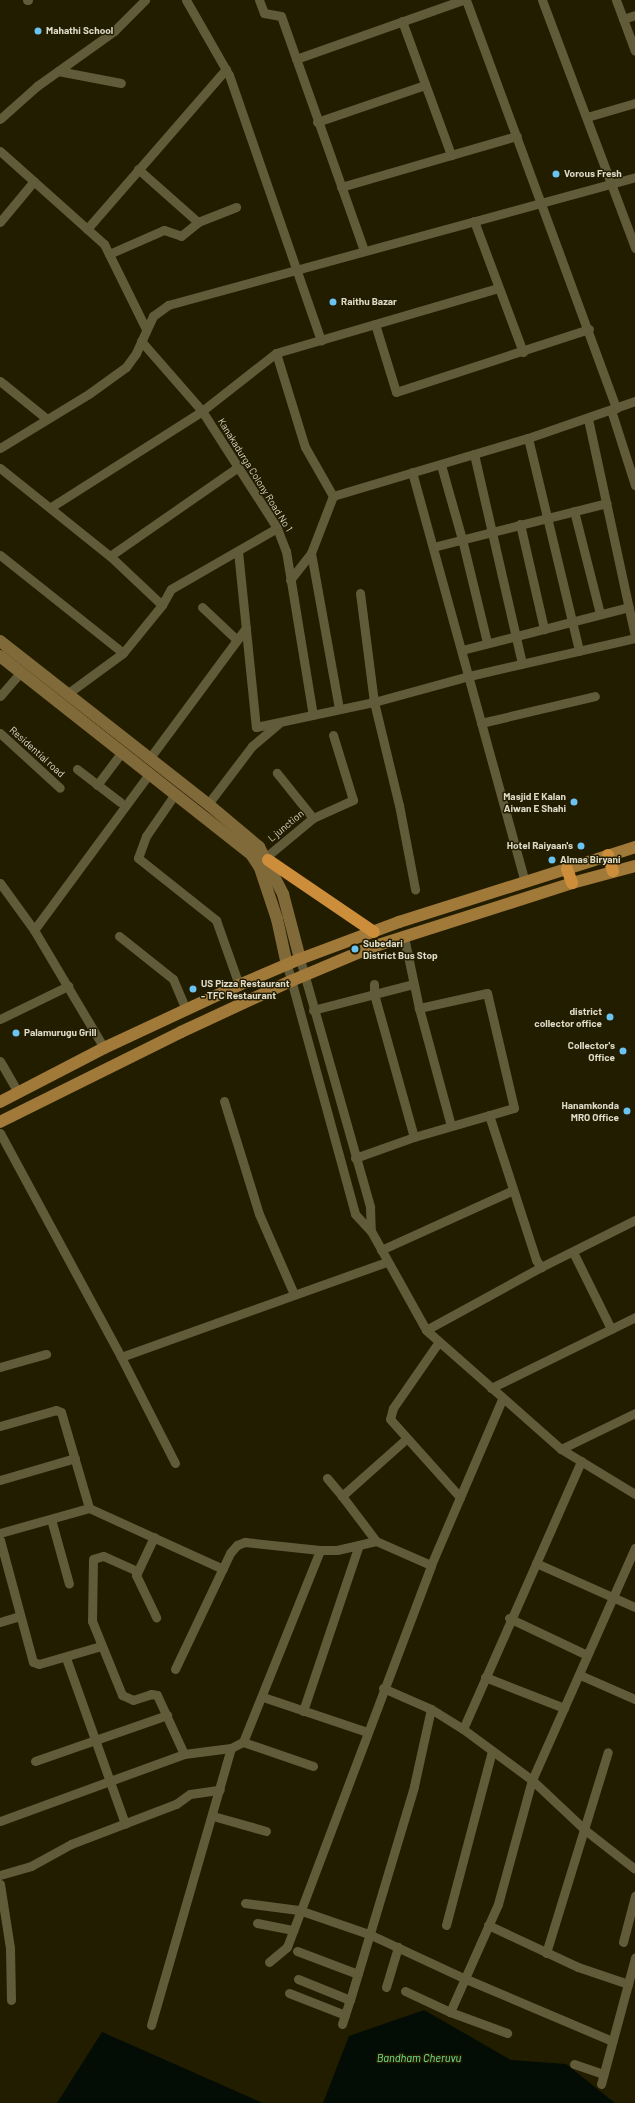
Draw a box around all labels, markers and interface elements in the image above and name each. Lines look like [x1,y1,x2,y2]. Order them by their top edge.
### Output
place label: Mahathi School [46,25,113,37]
marker: Mahathi School [33,26,43,36]
place label: Vorous Fresh [564,168,622,180]
marker: Vorous Fresh [551,169,561,179]
place label: Raithu Bazar [341,296,397,308]
marker: Raithu Bazar [328,297,338,307]
street label: Kanakadurga Colony Road No 1 [215,416,295,534]
street label: Residential road [7,724,67,780]
place label: Masjid E Kalan Aiwan E Shahi [503,790,566,814]
marker: Masjid E Kalan Aiwan E Shahi [569,797,579,807]
street label: L junction [266,808,306,844]
place label: Hotel Raiyaan's [507,840,573,852]
marker: Hotel Raiyaan's [576,841,586,851]
place label: Almas Biryani [560,854,621,866]
marker: Almas Biryani [547,855,557,865]
place label: Subedari District Bus Stop [363,937,438,960]
marker: Subedari District Bus Stop [350,944,360,954]
place label: US Pizza Restaurant - TFC Restaurant [201,977,290,1000]
marker: US Pizza Restaurant - TFC Restaurant [188,984,198,994]
place label: district collector office [534,1005,602,1028]
marker: district collector office [605,1012,615,1022]
place label: Palamurugu Grill [24,1027,96,1039]
marker: Palamurugu Grill [11,1028,21,1038]
place label: Collector's Office [568,1039,615,1062]
marker: Collector's Office [618,1046,628,1056]
place label: Hanamkonda MRO Office [562,1099,619,1122]
marker: Hanamkonda MRO Office [622,1106,632,1116]
water label: Bandham Cheruvu [377,2051,461,2065]

